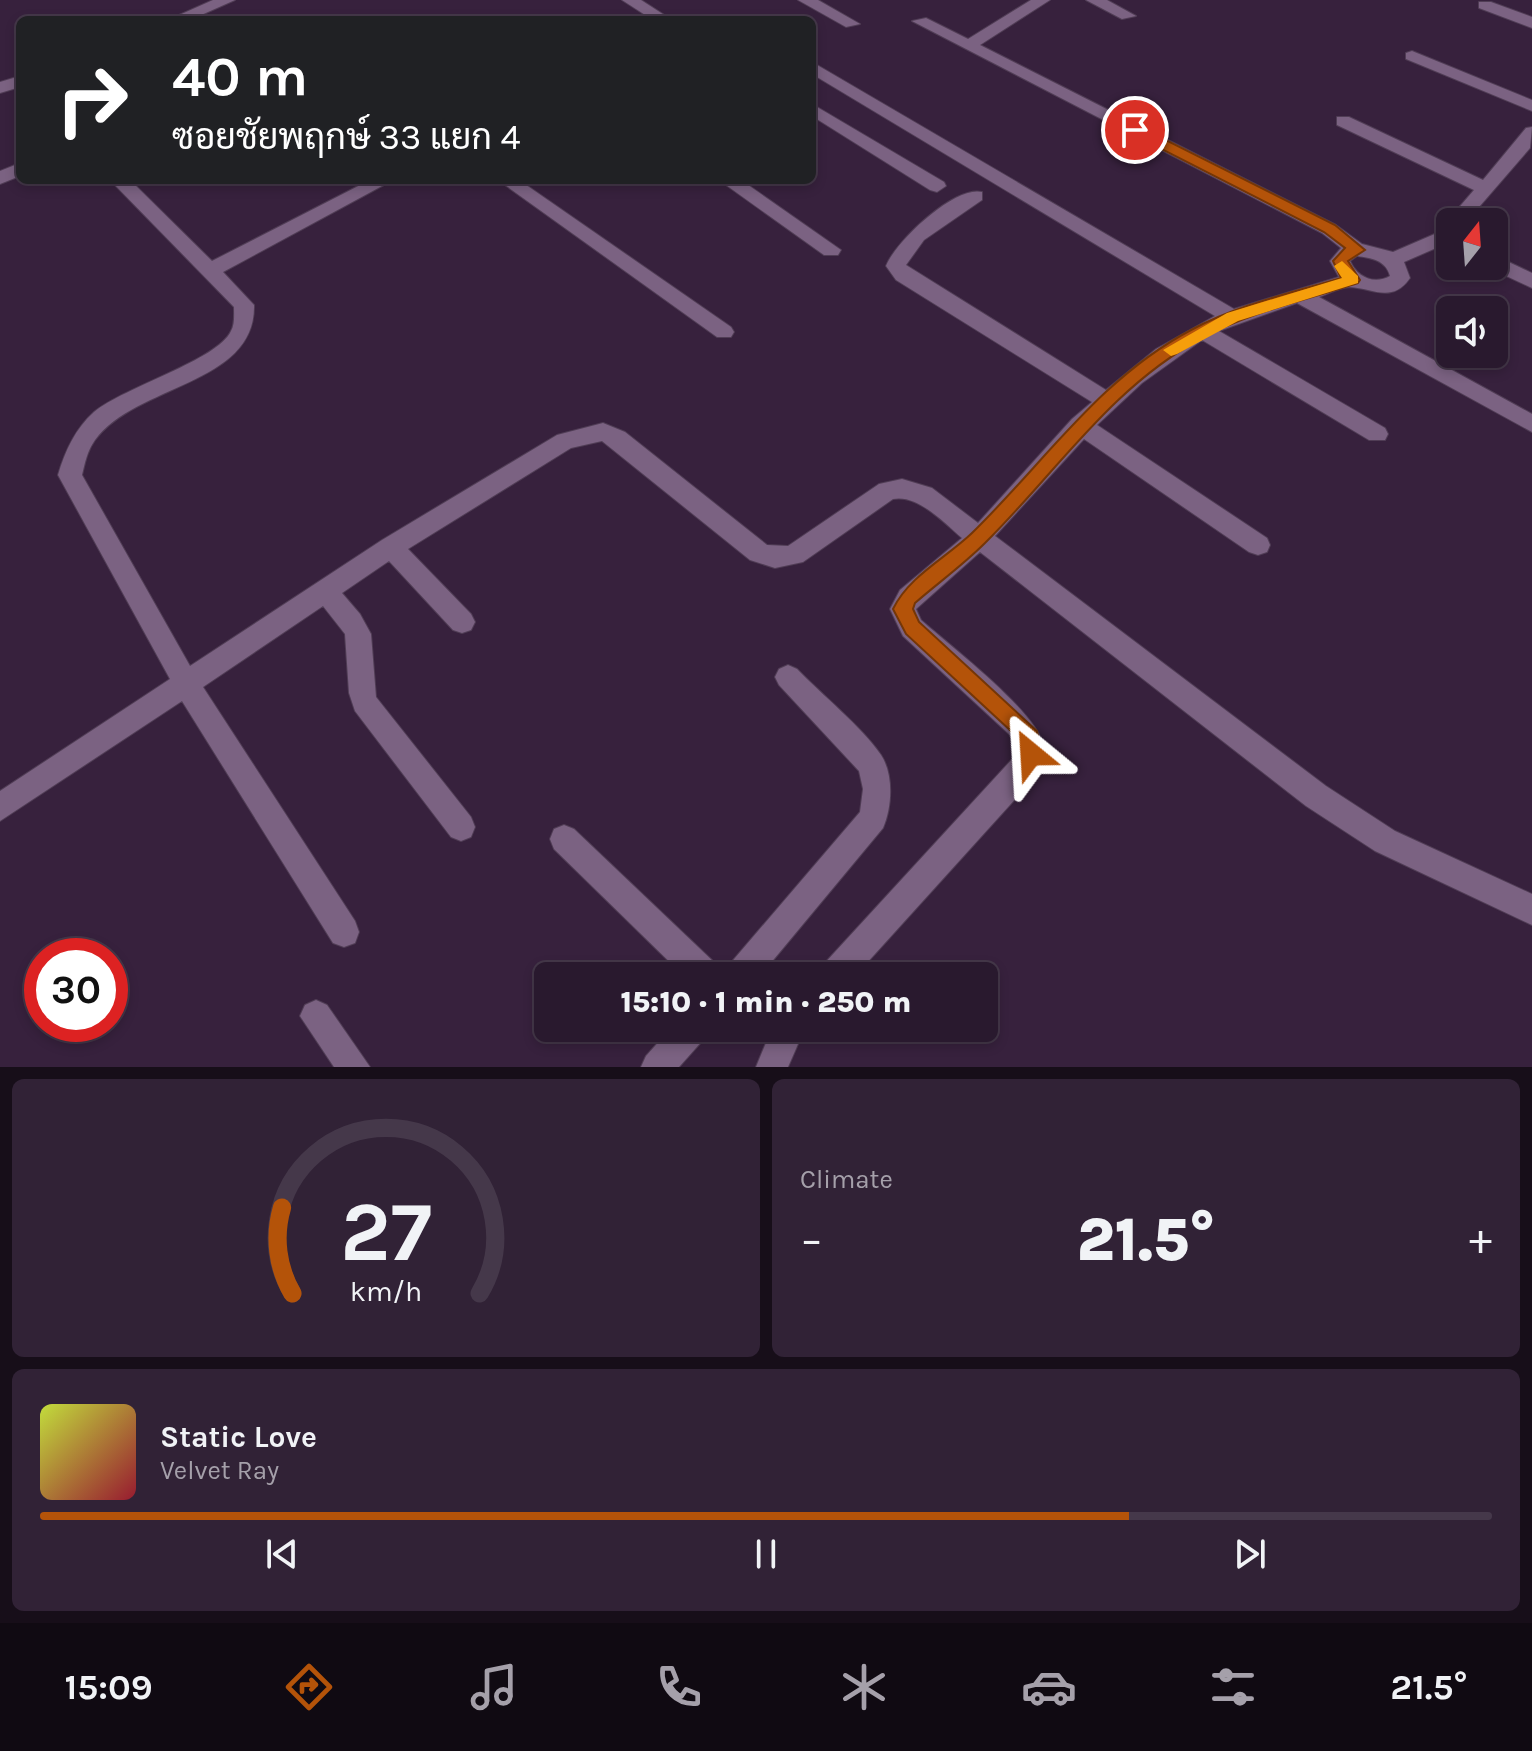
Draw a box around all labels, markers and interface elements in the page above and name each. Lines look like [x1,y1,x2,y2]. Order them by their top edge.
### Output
text: 40 m [172,44,308,109]
icon: right [40,48,144,152]
pin [1101,96,1169,164]
icon: arrive [1113,108,1157,152]
text: ซอยชัยพฤกษ์ 33 แยก 4 [172,116,521,158]
north arrow [1436,208,1508,280]
map controls [1436,208,1508,368]
button: sound [1436,296,1508,368]
position arrow [989,712,1073,796]
speed limit sign: 30 [24,938,128,1042]
text: 15:10 · 1 min · 250 m [621,984,911,1020]
text: Climate [800,1164,893,1195]
text: 27 [340,1184,432,1281]
text: 21.5° [1077,1205,1215,1275]
text: − [800,1214,823,1265]
text: + [1469,1214,1492,1265]
text: km/h [350,1275,422,1308]
text: Static Love [160,1419,317,1455]
text: Velvet Ray [160,1455,279,1486]
icon: previous [260,1532,304,1576]
icon: pause [744,1532,788,1576]
icon: next [1228,1532,1272,1576]
icon: directions [281,1659,337,1715]
icon: music [466,1659,522,1715]
icon: phone [651,1659,707,1715]
icon: climate [836,1659,892,1715]
icon: car [1021,1659,1077,1715]
icon: filters [1205,1659,1261,1715]
text: 15:09 [64,1666,153,1708]
text: 21.5° [1390,1666,1467,1708]

